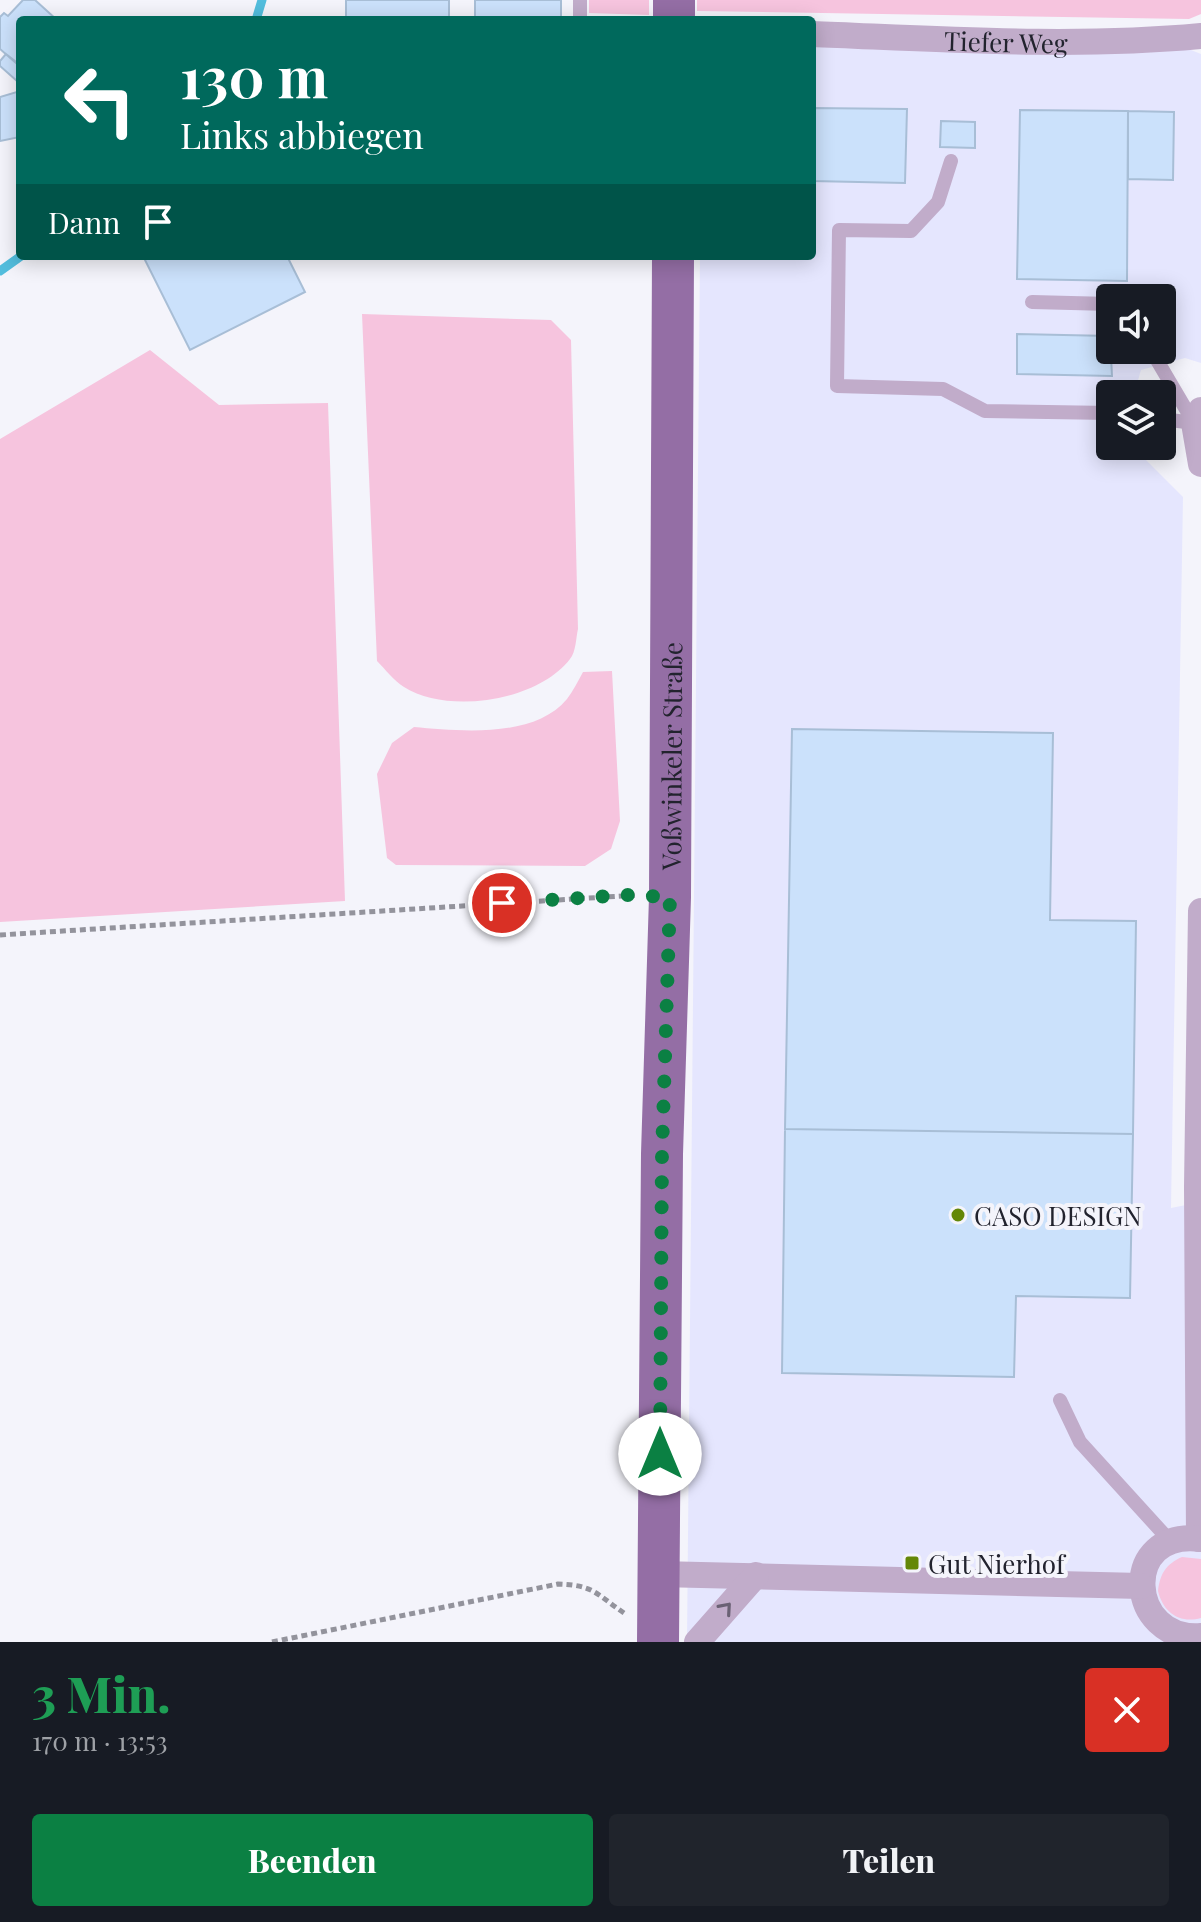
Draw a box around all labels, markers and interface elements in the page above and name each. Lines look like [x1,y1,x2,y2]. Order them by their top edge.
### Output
street label: Tiefer Weg [943,22,1068,59]
text: 130 m [180,38,328,113]
icon: left [48,48,152,152]
text: Links abbiegen [180,110,424,158]
icon: arrive [136,200,180,244]
text: Dann [48,202,120,242]
map controls [1096,284,1176,460]
button: sound [1096,284,1176,364]
button: layers [1096,380,1176,460]
street label: Voßwinkeler Straße [653,642,689,871]
pin [468,869,536,937]
icon: arrive [480,881,524,925]
place label: CASO DESIGN [974,1198,1142,1233]
marker: CASO DESIGN [949,1206,967,1224]
position arrow [618,1412,702,1496]
place label: Gut Nierhof [928,1546,1067,1581]
marker: Gut Nierhof [903,1554,921,1572]
one-way arrow [716,1602,731,1617]
text: 3 Min. [32,1661,170,1725]
button: close [1085,1668,1169,1752]
text: 170 m · 13:53 [32,1723,168,1758]
button: Beenden [32,1814,593,1906]
button: Teilen [609,1814,1169,1906]

